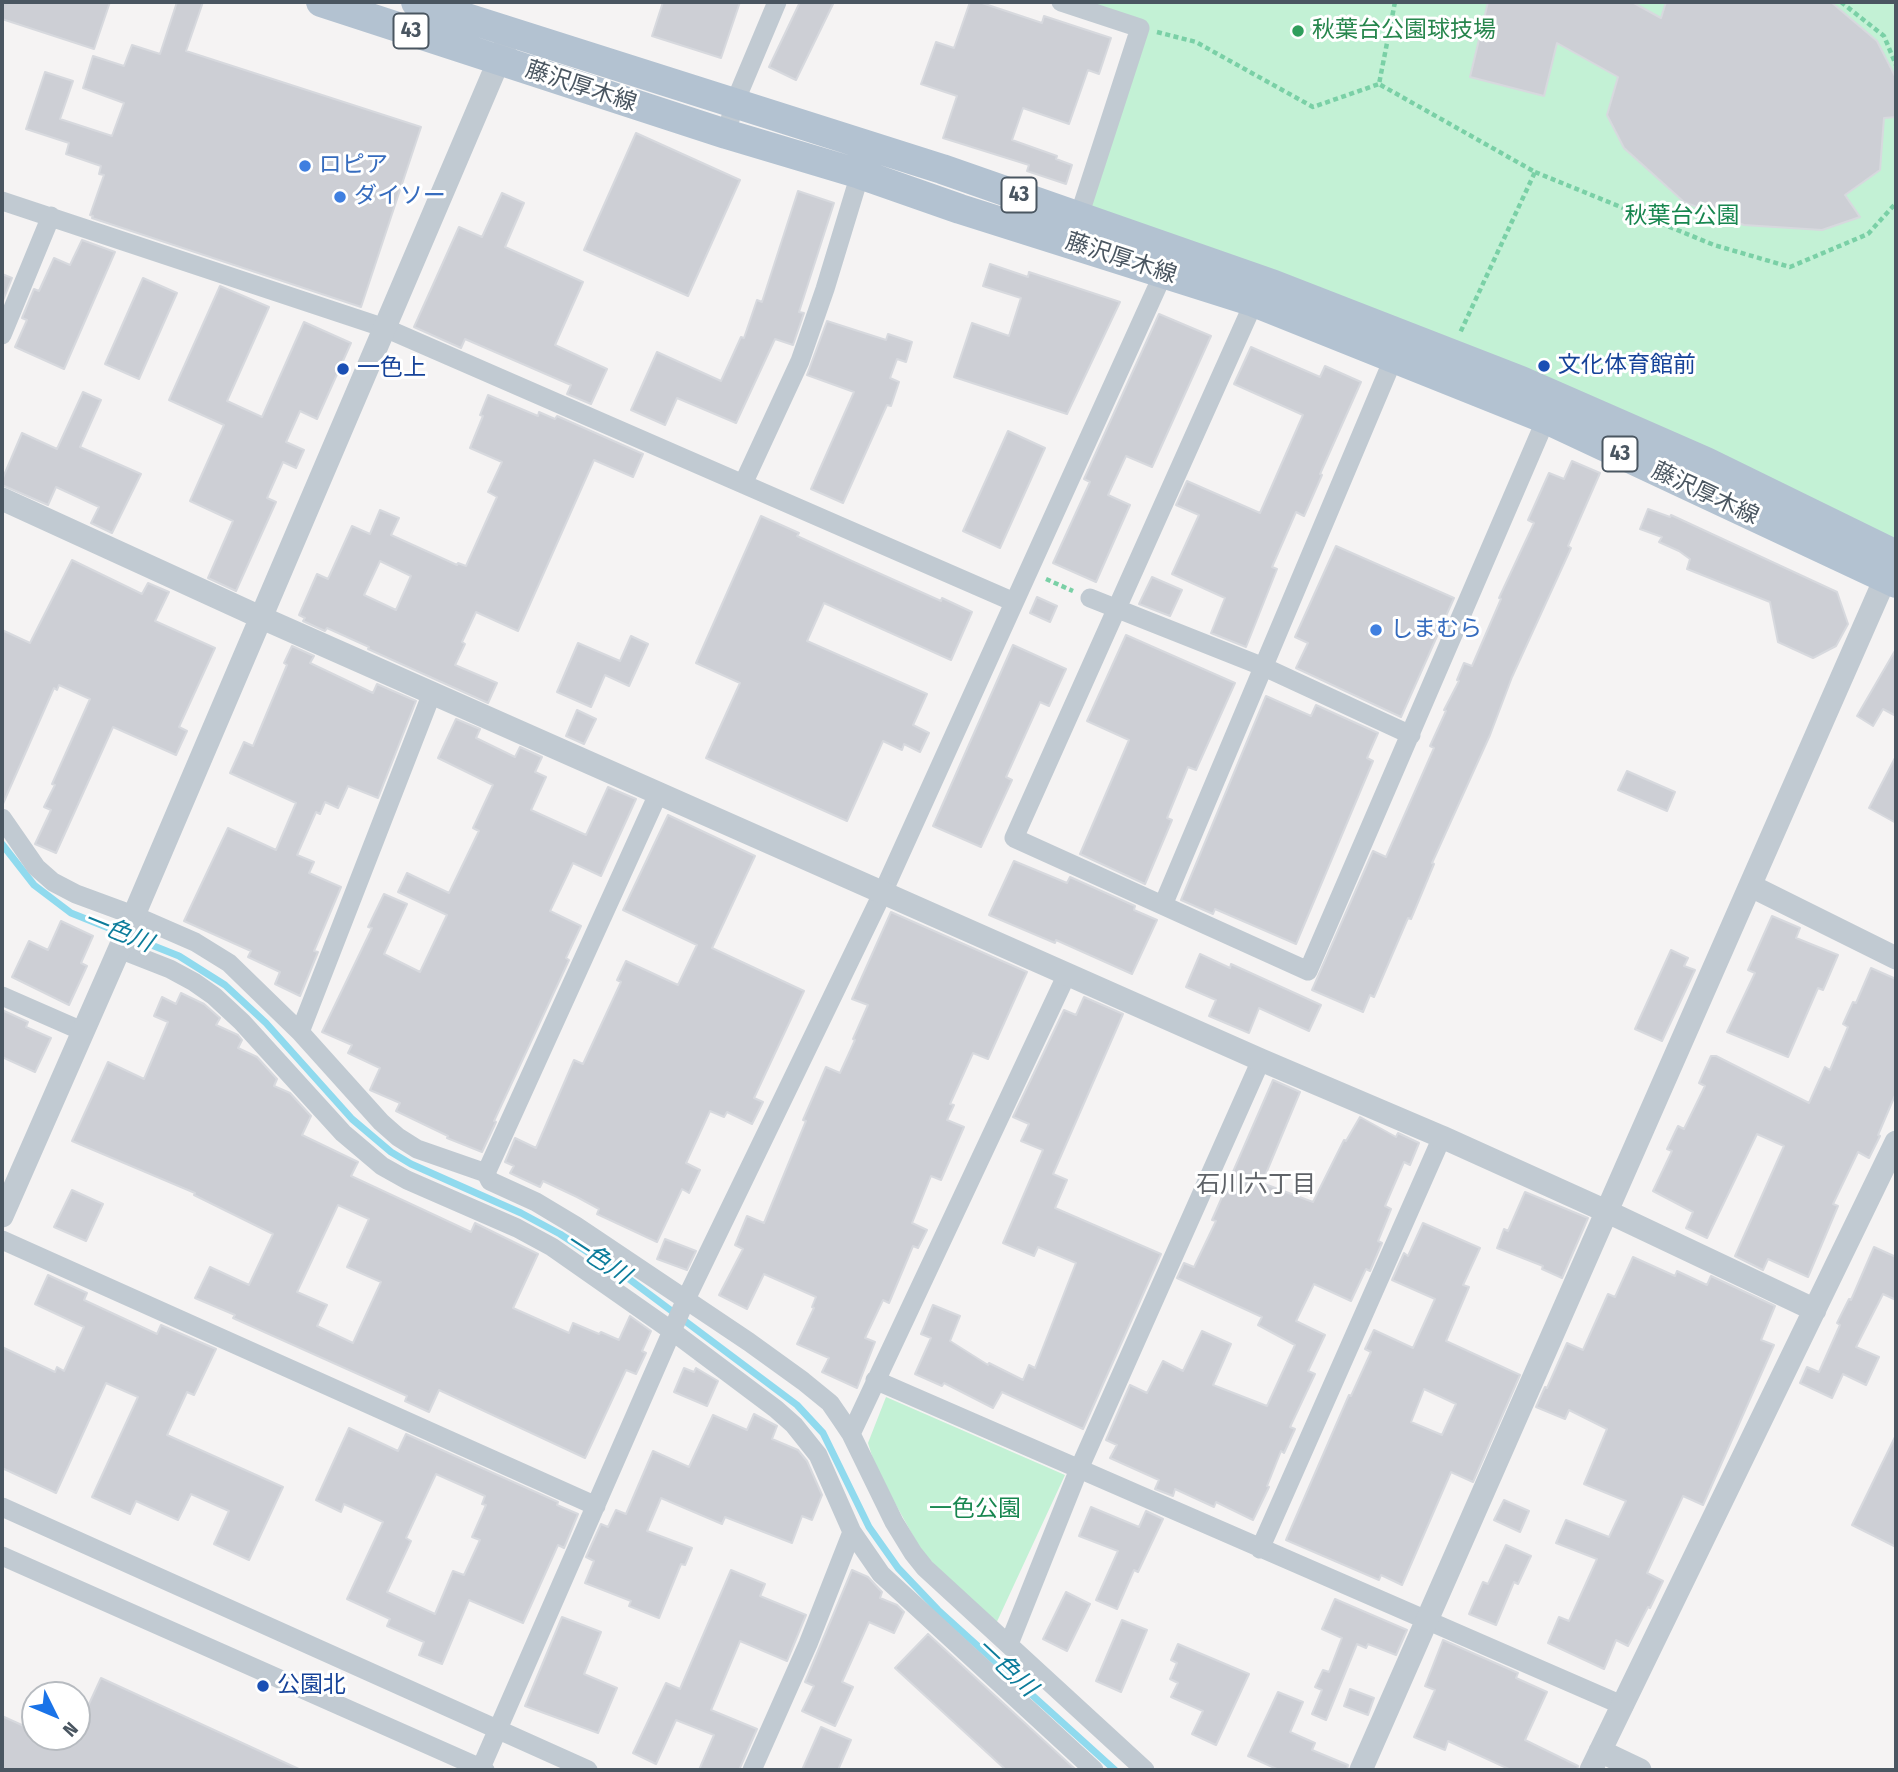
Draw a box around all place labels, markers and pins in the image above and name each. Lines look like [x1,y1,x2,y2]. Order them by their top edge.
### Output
place label: 秋葉台公園球技場 [1312,17,1496,45]
marker: 秋葉台公園球技場 [1290,23,1306,39]
place label: ロピア [319,152,388,180]
marker: ロピア [297,158,313,174]
place label: ダイソー [354,183,446,211]
marker: ダイソー [332,189,348,205]
place label: 文化体育館前 [1558,352,1696,380]
place label: 一色上 [357,355,426,383]
marker: 文化体育館前 [1536,358,1552,374]
marker: 一色上 [335,361,351,377]
place label: しまむら [1390,616,1482,644]
marker: しまむら [1368,622,1384,638]
place label: 公園北 [277,1672,346,1700]
marker: 公園北 [255,1678,271,1694]

